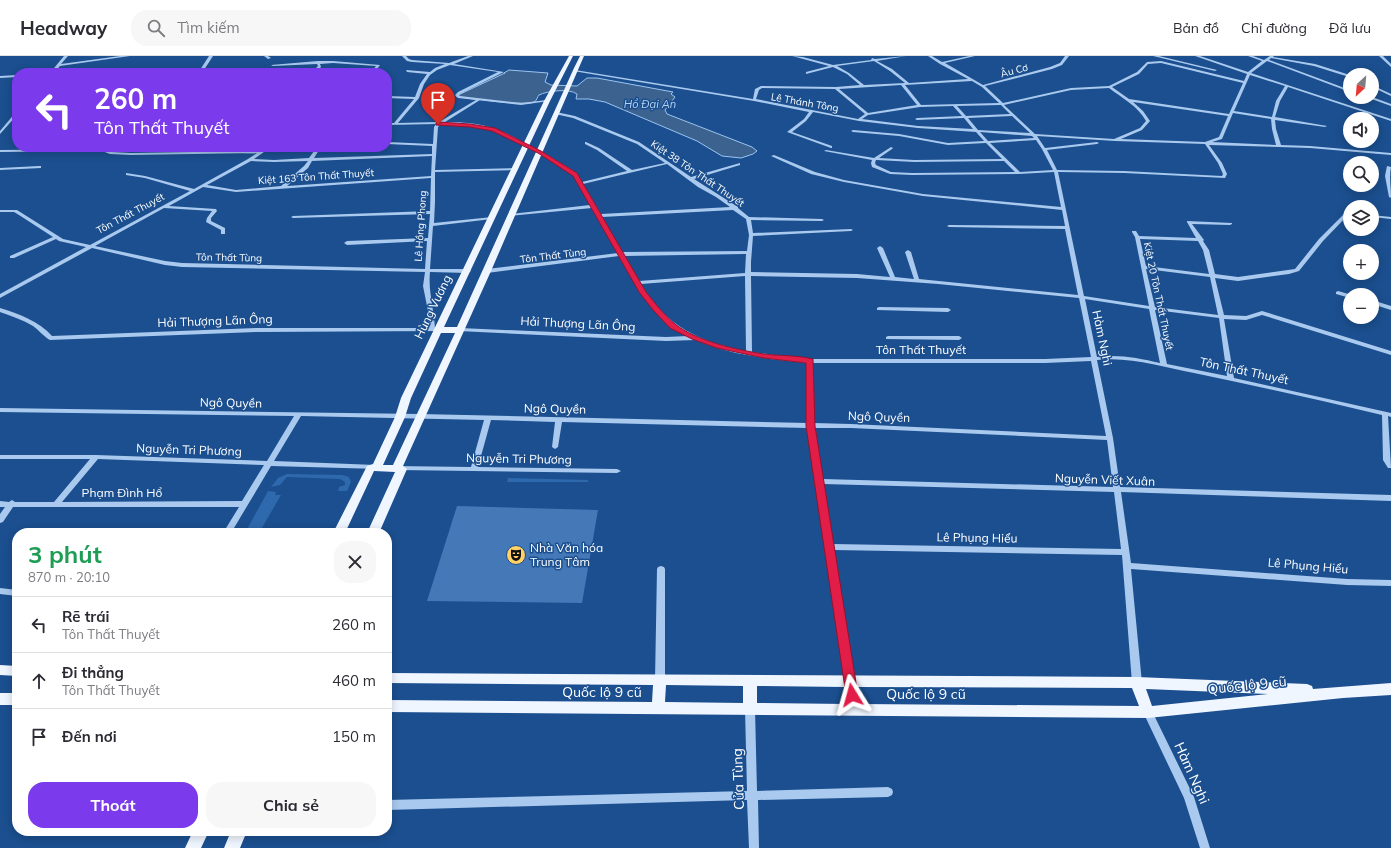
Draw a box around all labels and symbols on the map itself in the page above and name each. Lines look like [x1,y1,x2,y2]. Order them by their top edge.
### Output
street label: Âu Cơ [999,61,1030,80]
north arrow [1343,68,1379,104]
pin [421,83,455,124]
street label: Lê Thánh Tông [770,90,840,115]
water label: Hồ Đại An [624,97,676,111]
street label: Kiệt 38 Tôn Thất Thuyết [648,137,747,210]
street label: Kiệt 163 Tôn Thất Thuyết [258,166,375,187]
street label: Tôn Thất Thuyết [94,190,167,237]
street label: Lê Hồng Phong [412,190,429,262]
street label: Kiệt 20 Tôn Thất Thuyết [1141,241,1176,352]
street label: Tôn Thất Tùng [519,245,587,266]
street label: Tôn Thất Tùng [196,250,262,265]
street label: Hùng Vương [411,272,454,341]
street label: Hàm Nghi [1089,309,1116,367]
street label: Hải Thượng Lãn Ông [157,311,273,330]
street label: Hải Thượng Lãn Ông [520,313,636,334]
street label: Tôn Thất Thuyết [876,342,966,357]
street label: Tôn Thất Thuyết [1198,354,1290,387]
street label: Ngô Quyền [200,394,262,411]
street label: Ngô Quyền [524,400,586,417]
street label: Ngô Quyền [848,408,910,425]
street label: Nguyễn Tri Phương [136,440,242,459]
street label: Nguyễn Tri Phương [466,450,572,467]
street label: Nguyễn Viết Xuân [1055,470,1155,489]
street label: Phạm Đình Hổ [82,485,163,500]
street label: Lê Phụng Hiểu [936,529,1018,546]
place label: Nhà Văn hóa Trung Tâm [530,540,603,569]
theatre icon: Nhà Văn hóa Trung Tâm [505,544,527,566]
street label: Lê Phụng Hiểu [1267,555,1349,576]
street label: Quốc lộ 9 cũ [1207,672,1287,698]
position arrow [831,674,873,716]
street label: Quốc lộ 9 cũ [562,683,642,701]
street label: Quốc lộ 9 cũ [886,685,966,703]
street label: Hàm Nghi [1170,739,1214,807]
street label: Cửa Tùng [728,748,748,810]

